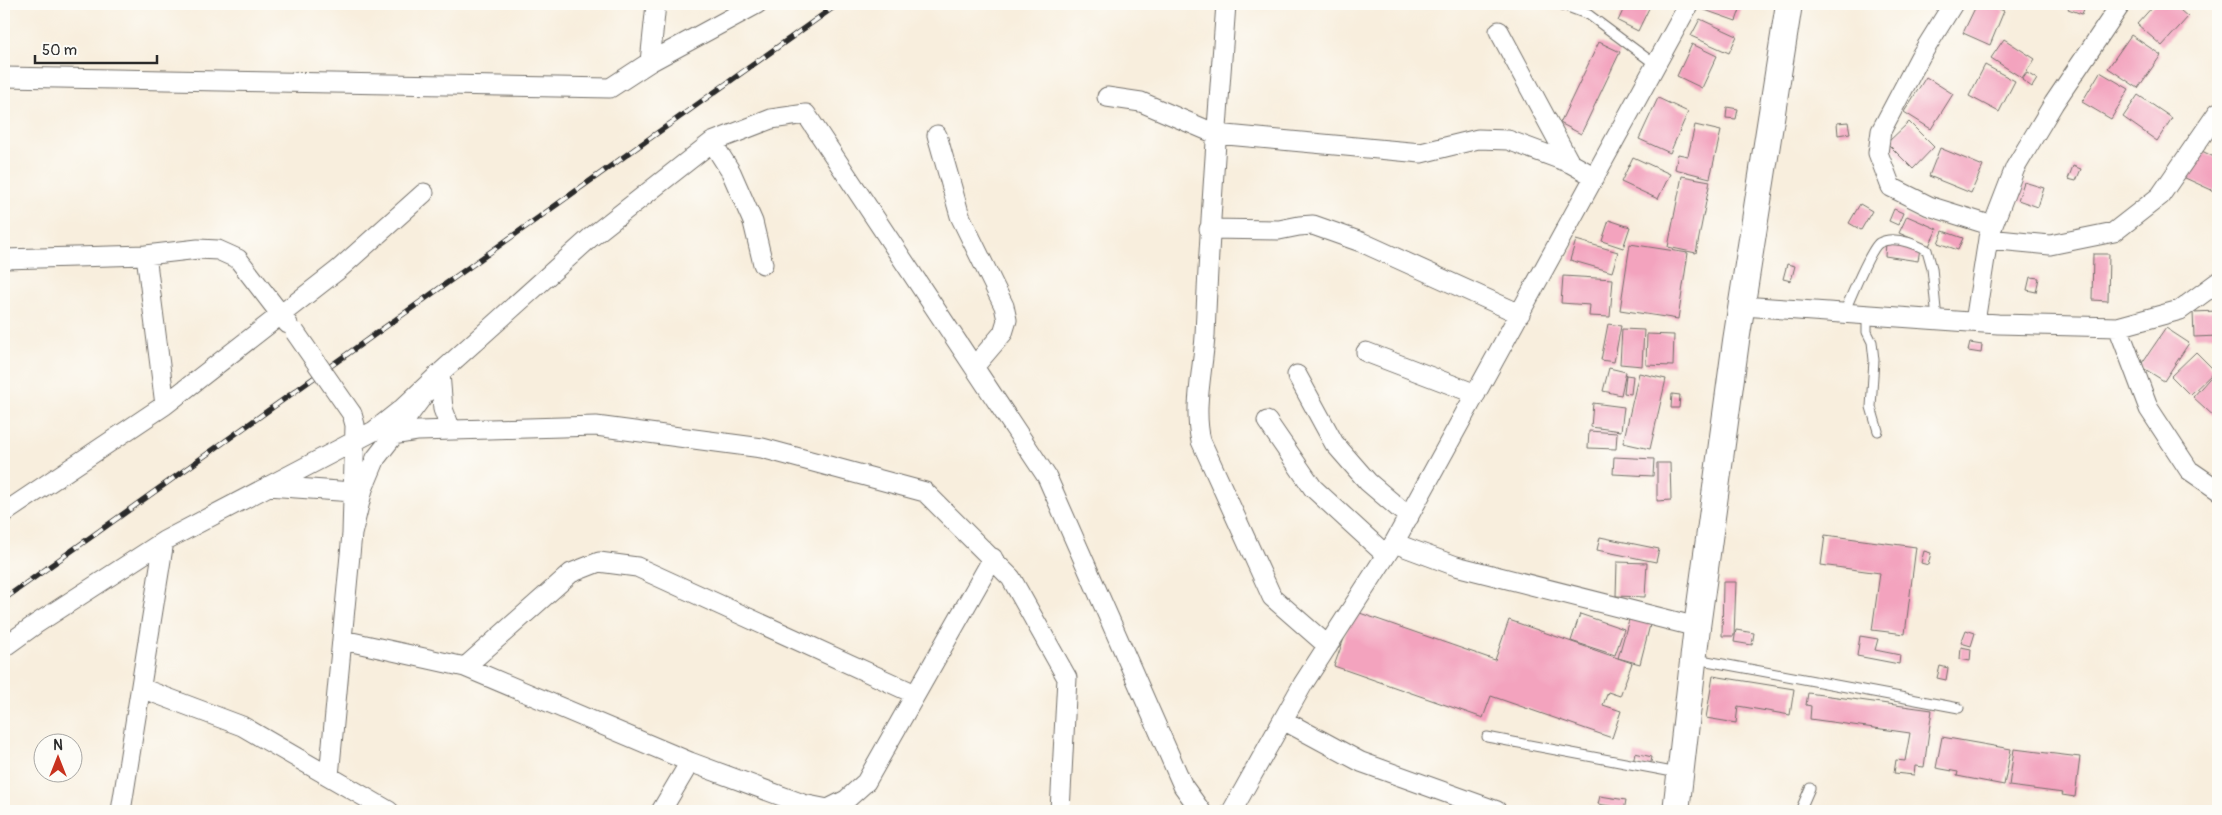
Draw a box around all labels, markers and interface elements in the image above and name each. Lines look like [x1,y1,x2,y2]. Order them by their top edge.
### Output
scale bar [35,32,158,64]
text: 50 m [42,41,77,60]
north arrow [32,732,82,782]
text: N [53,737,63,754]

